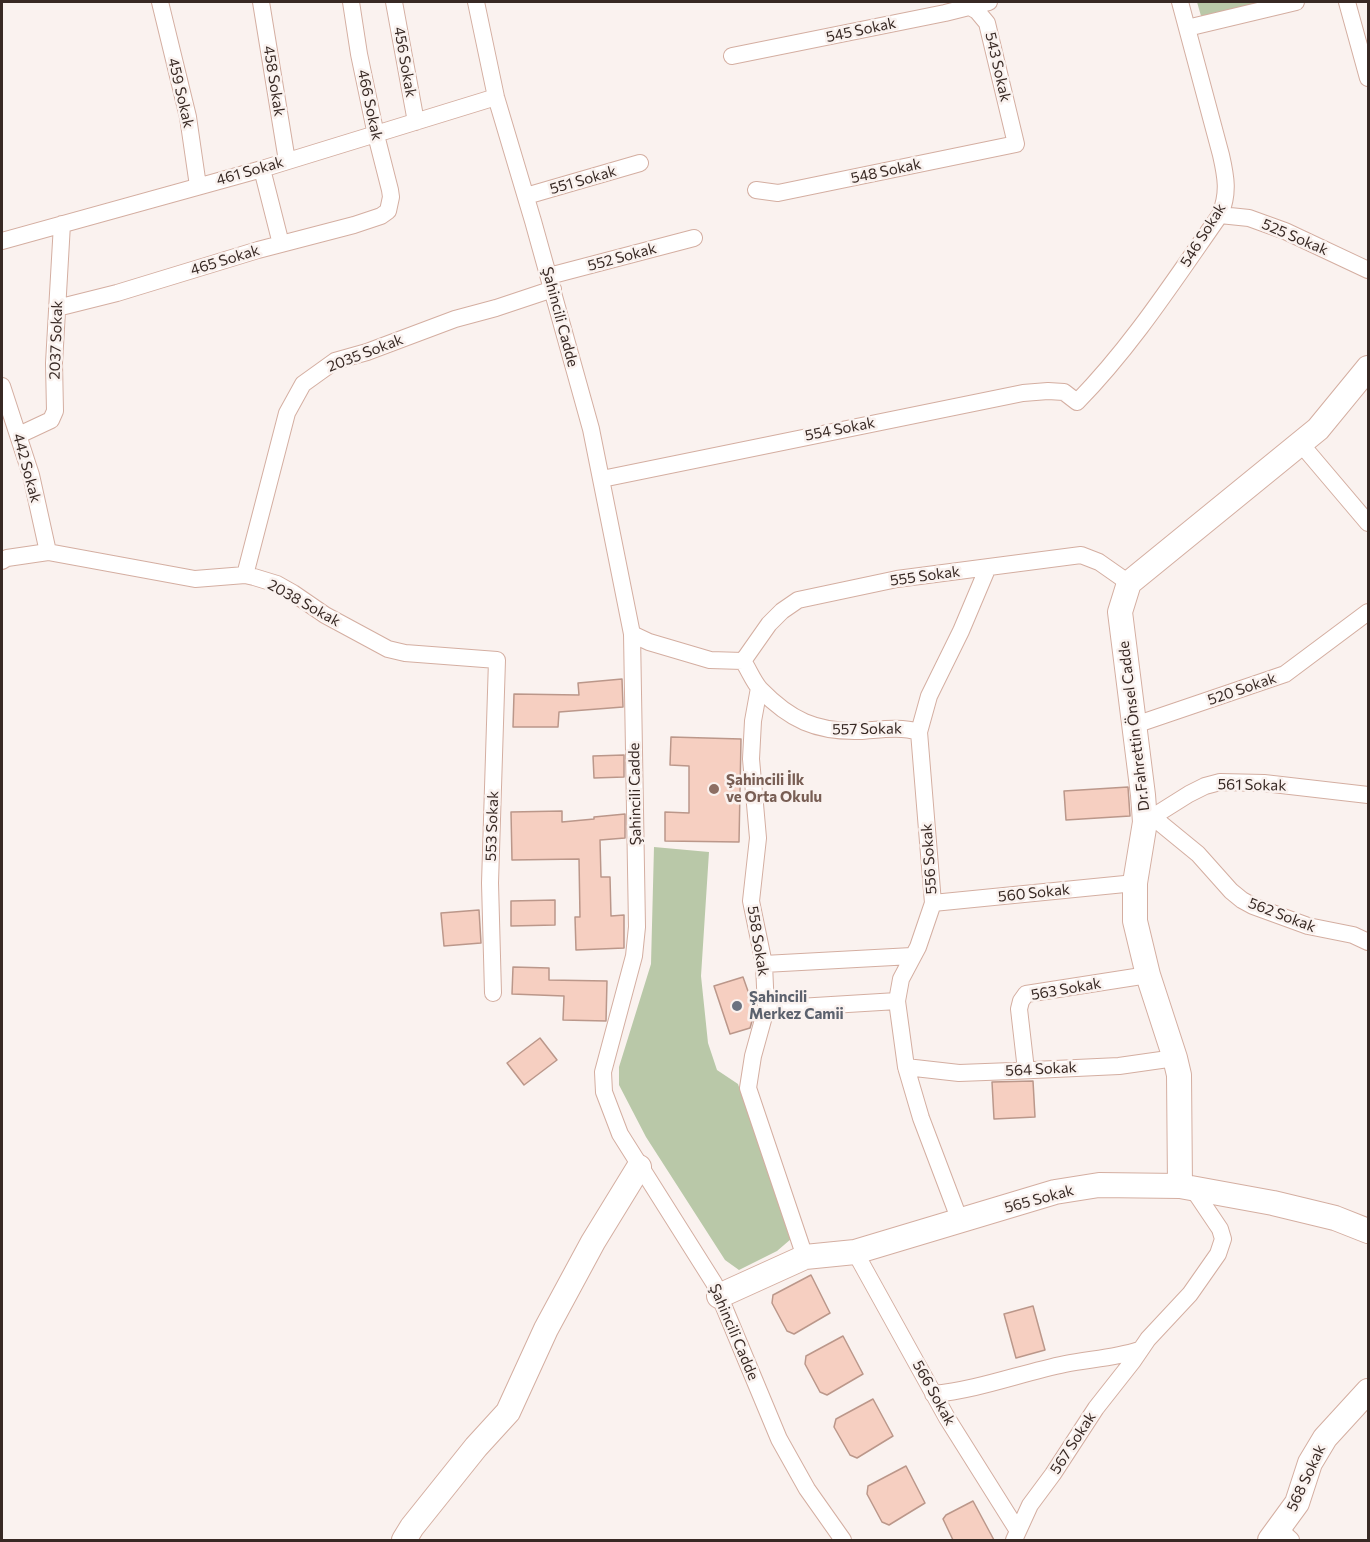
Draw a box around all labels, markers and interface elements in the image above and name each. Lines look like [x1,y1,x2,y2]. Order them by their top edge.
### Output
street label: 545 Sokak [824,14,898,46]
street label: 456 Sokak [390,25,420,99]
street label: 543 Sokak [981,30,1015,104]
street label: 458 Sokak [260,44,288,118]
street label: 459 Sokak [164,56,198,130]
street label: 466 Sokak [354,68,386,142]
street label: 461 Sokak [214,153,286,189]
street label: 548 Sokak [849,155,923,187]
street label: 551 Sokak [548,162,618,198]
street label: 546 Sokak [1176,200,1230,270]
street label: 525 Sokak [1259,215,1331,259]
street label: 552 Sokak [586,239,658,275]
street label: 465 Sokak [188,241,262,279]
street label: Şahincili Cadde [538,265,582,369]
street label: 2037 Sokak [46,300,66,380]
street label: 2035 Sokak [324,330,406,376]
street label: 554 Sokak [803,413,877,445]
street label: 442 Sokak [9,431,45,505]
street label: 555 Sokak [889,562,961,590]
street label: 2038 Sokak [264,576,344,630]
street label: Dr.Fahrettin Önsel Cadde [1115,640,1153,812]
street label: 520 Sokak [1205,669,1279,709]
street label: 557 Sokak [832,719,902,739]
street label: Şahincili Cadde [625,742,645,846]
place label: Şahincili İlk ve Orta Okulu [726,771,822,806]
street label: 561 Sokak [1217,775,1287,795]
marker: Şahincili İlk ve Orta Okulu [707,782,721,796]
street label: 553 Sokak [482,790,502,862]
street label: 556 Sokak [918,823,940,895]
street label: 560 Sokak [997,880,1071,906]
street label: 562 Sokak [1246,894,1318,936]
street label: 558 Sokak [744,904,772,978]
street label: 563 Sokak [1029,974,1103,1004]
place label: Şahincili Merkez Camii [749,988,844,1023]
marker: Şahincili Merkez Camii [730,999,744,1013]
street label: 564 Sokak [1005,1058,1077,1080]
street label: 565 Sokak [1002,1181,1076,1217]
street label: Şahincili Cadde [706,1281,762,1383]
street label: 566 Sokak [909,1357,959,1429]
street label: 567 Sokak [1046,1409,1100,1477]
street label: 568 Sokak [1283,1442,1329,1514]

